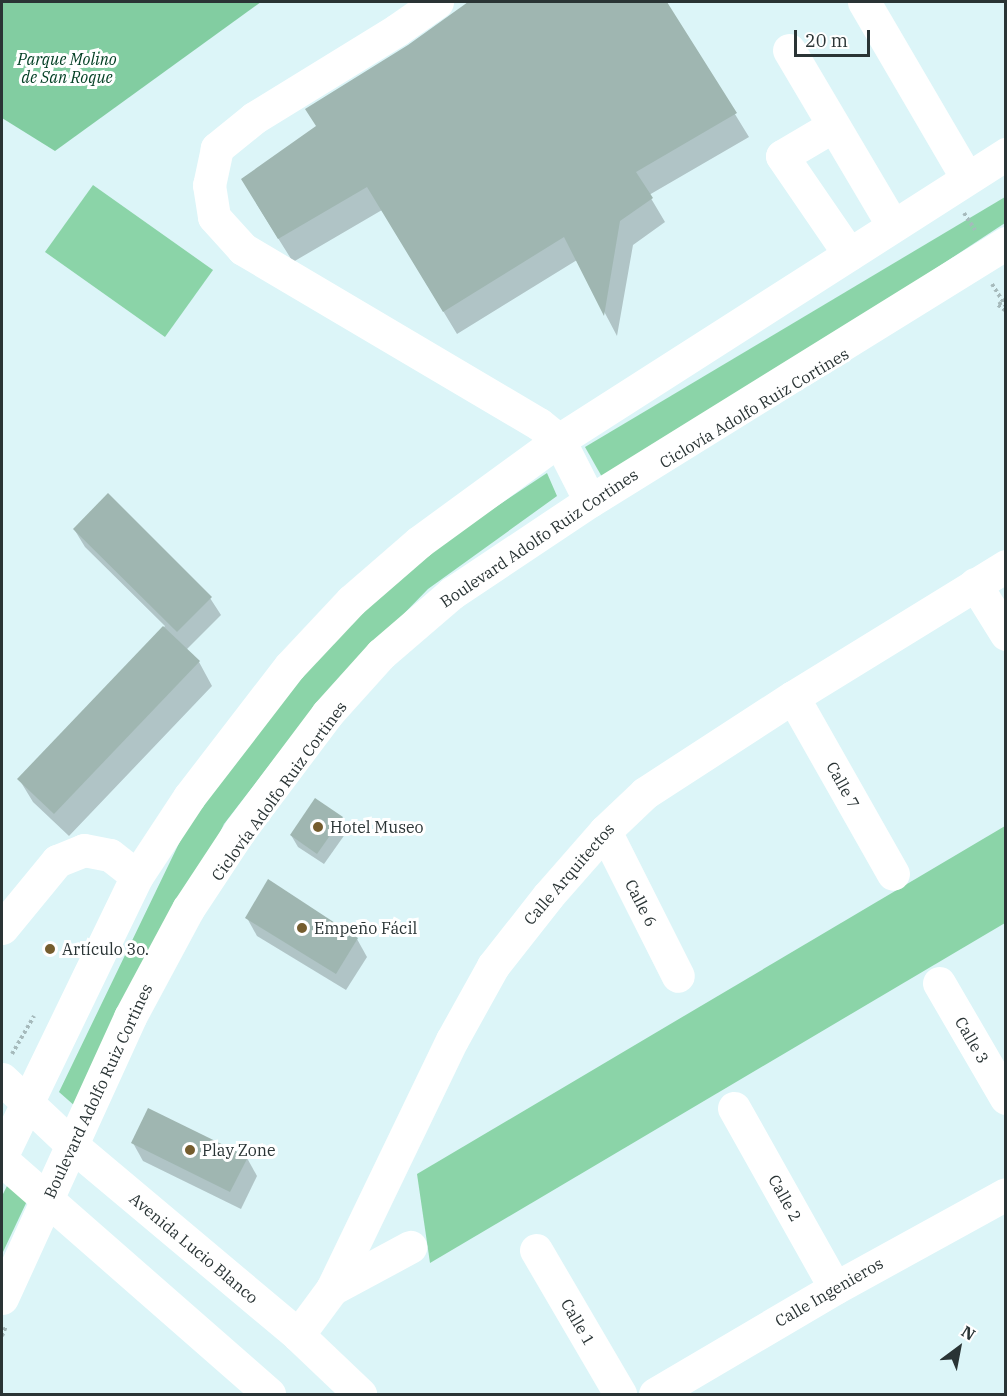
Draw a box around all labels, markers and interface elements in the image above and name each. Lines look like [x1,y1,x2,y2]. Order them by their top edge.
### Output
scale bar [797,18,874,56]
text: 20 m [805,29,848,52]
park label: Parque Molino de San Roque [17,49,117,87]
street label: Ciclovía Adolfo Ruiz Cortines [656,344,852,472]
street label: Boulevard Adolfo Ruiz Cortines [436,464,642,612]
street label: Ciclovía Adolfo Ruiz Cortines [207,698,351,884]
street label: Calle 7 [822,758,864,812]
place label: Hotel Museo [330,817,424,837]
street label: Calle Arquitectos [520,819,618,929]
marker: Hotel Museo [311,820,325,834]
street label: Calle 6 [621,876,661,930]
place label: Empeño Fácil [314,918,417,938]
marker: Empeño Fácil [295,921,309,935]
place label: Artículo 3o. [62,939,149,959]
marker: Artículo 3o. [43,942,57,956]
street label: Boulevard Adolfo Ruiz Cortines [40,981,156,1201]
street label: Calle 3 [951,1013,993,1067]
place label: Play Zone [202,1140,276,1160]
marker: Play Zone [183,1143,197,1157]
street label: Calle 2 [764,1171,806,1225]
street label: Avenida Lucio Blanco [126,1189,262,1307]
street label: Calle Ingenieros [772,1253,886,1331]
street label: Calle 1 [557,1295,599,1349]
north arrow [929,1318,989,1378]
text: N [958,1321,979,1345]

